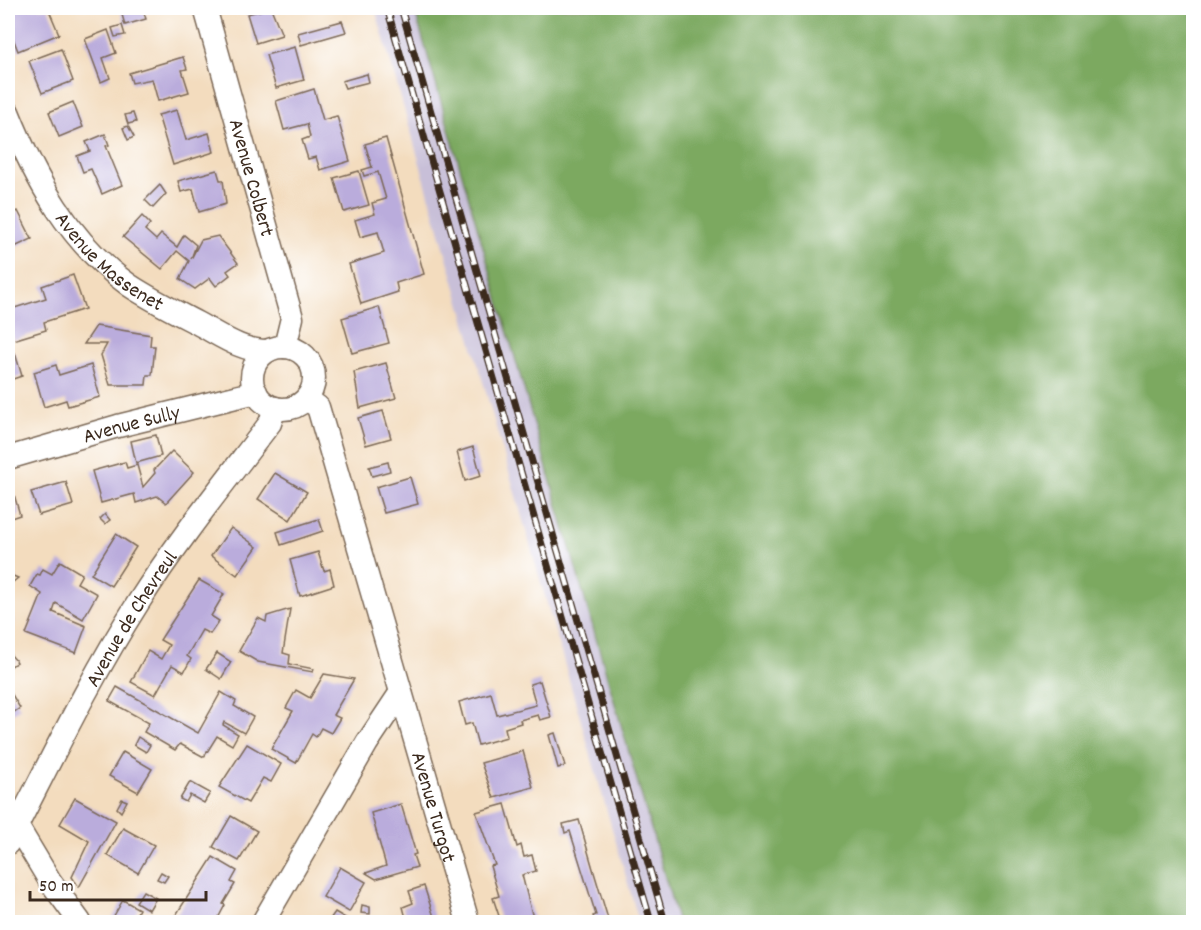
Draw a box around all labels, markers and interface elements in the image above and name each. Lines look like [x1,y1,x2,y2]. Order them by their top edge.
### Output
street label: Avenue Colbert [219,116,281,241]
street label: Avenue Massenet [46,207,169,321]
street label: Avenue Sully [80,399,184,453]
street label: Avenue de Chevreul [80,546,187,693]
street label: Avenue Turgot [401,749,462,867]
scale bar [30,864,206,902]
text: 50 m [39,875,74,900]

